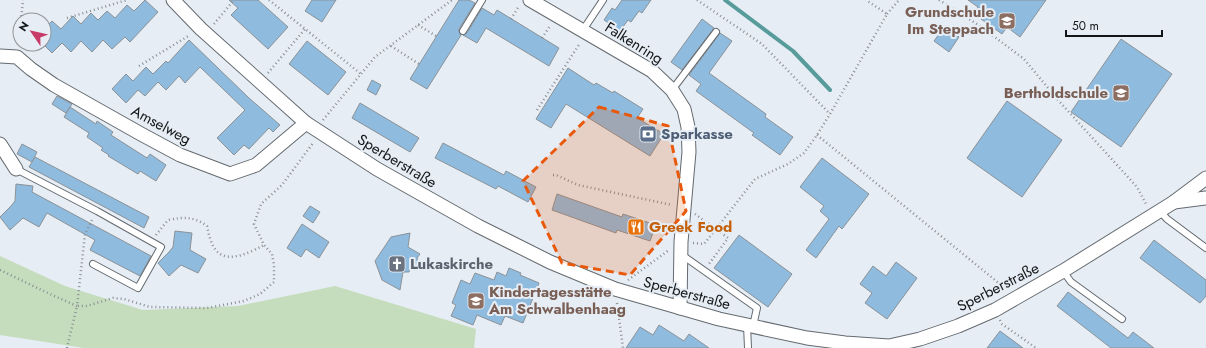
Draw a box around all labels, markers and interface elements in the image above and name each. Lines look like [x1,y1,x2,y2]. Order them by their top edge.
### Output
place label: Grundschule Im Steppach [905,1,994,40]
school or university icon: Grundschule Im Steppach [997,11,1017,31]
north arrow [12,12,52,52]
scale bar [1066,12,1162,38]
street label: Falkenring [601,16,667,70]
text: 50 m [1072,17,1099,35]
text: N [15,18,33,35]
place label: Bertholdschule [1004,82,1108,104]
school or university icon: Bertholdschule [1111,83,1131,103]
street label: Amselweg [127,100,195,150]
place label: Sparkasse [661,123,733,145]
bank icon: Sparkasse [638,124,658,144]
street label: Sperberstraße [353,129,441,194]
place label: Greek Food [649,216,732,238]
restaurant icon: Greek Food [626,217,646,237]
place label: Lukaskirche [410,253,494,275]
church icon: Lukaskirche [387,254,407,274]
street label: Sperberstraße [953,257,1043,317]
street label: Sperberstraße [641,271,733,315]
place label: Kindertagesstätte Am Schwalbenhaag [488,281,626,320]
school or university icon: Kindertagesstätte Am Schwalbenhaag [466,291,486,311]

